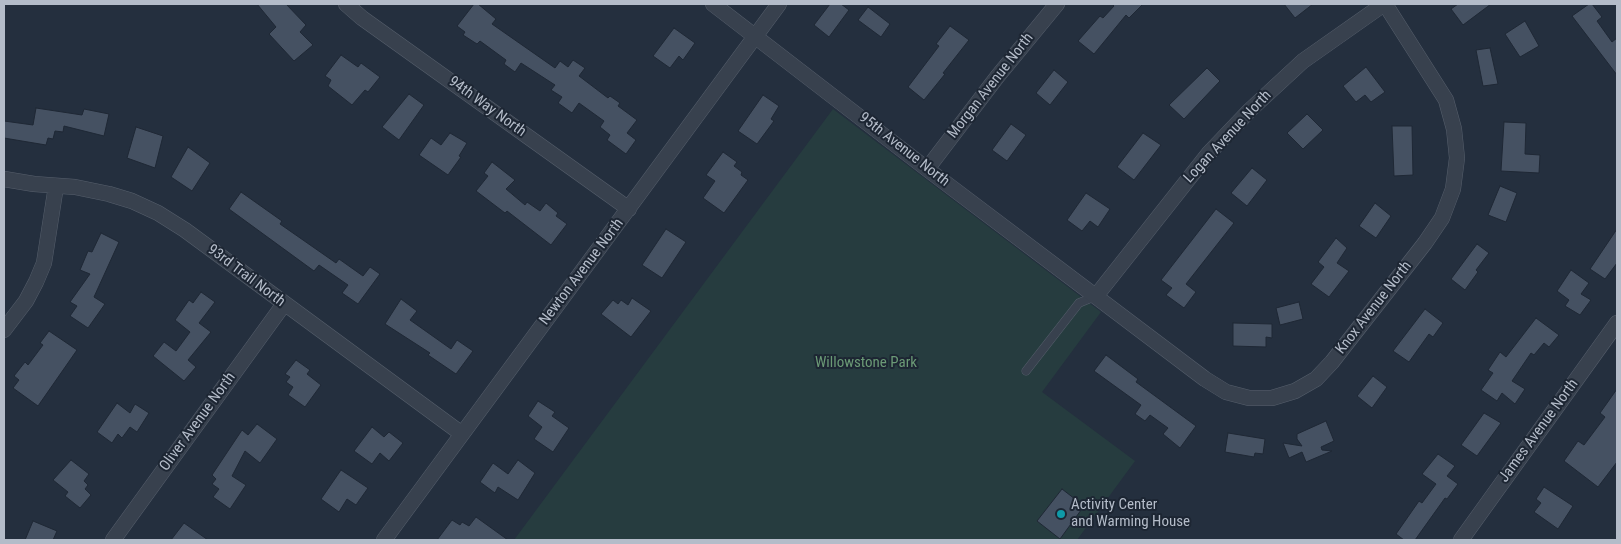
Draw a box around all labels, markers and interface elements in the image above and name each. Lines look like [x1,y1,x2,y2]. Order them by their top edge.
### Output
street label: Morgan Avenue North [944,30,1038,142]
street label: 94th Way North [445,73,529,141]
street label: Logan Avenue North [1180,87,1276,187]
street label: 95th Avenue North [855,109,953,191]
street label: Newton Avenue North [536,215,628,329]
street label: 93rd Trail North [204,241,288,311]
street label: Knox Avenue North [1332,258,1416,358]
park label: Willowstone Park [815,354,917,372]
street label: Oliver Avenue North [156,369,240,475]
street label: James Avenue North [1496,376,1582,486]
place label: Activity Center and Warming House [1071,496,1190,531]
marker: Activity Center and Warming House [1055,508,1067,520]

